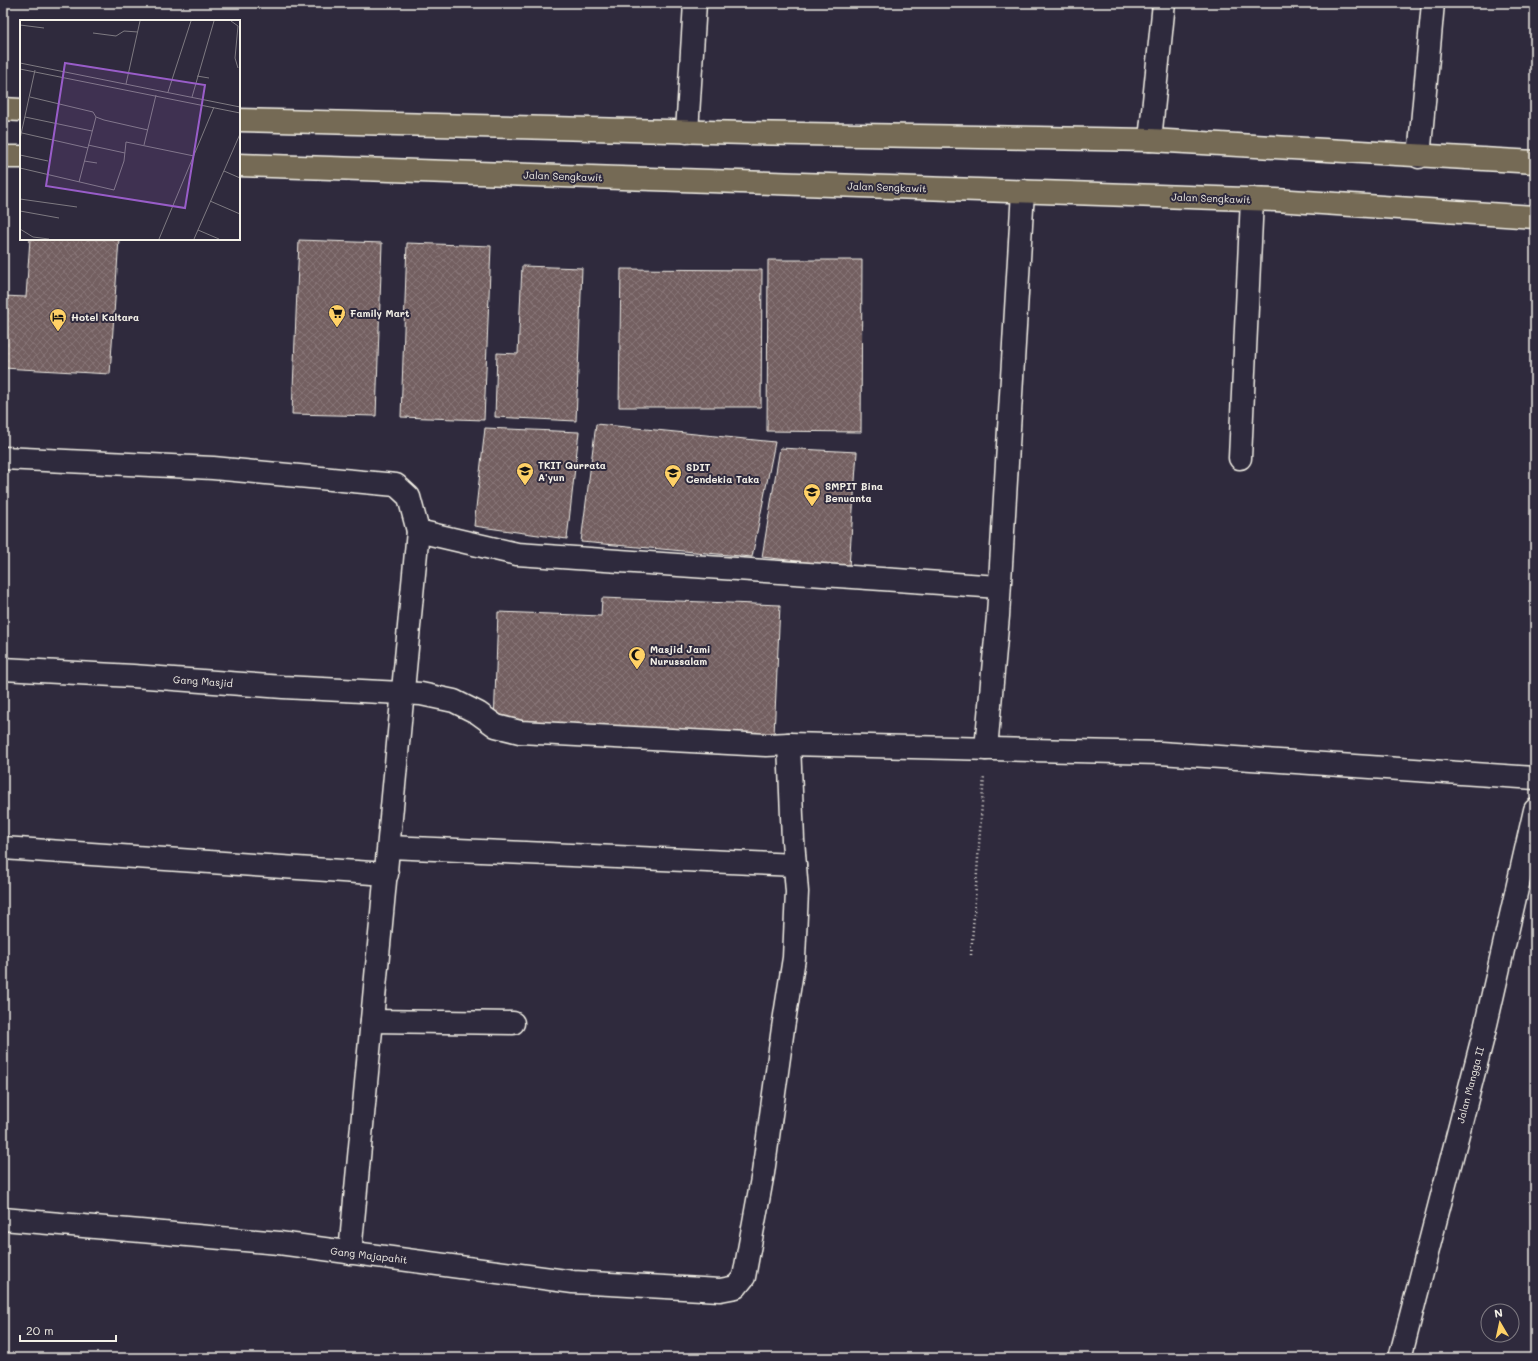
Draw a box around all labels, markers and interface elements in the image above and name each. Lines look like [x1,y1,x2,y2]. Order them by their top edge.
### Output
inset map [20,20,240,240]
street label: Jalan Sengkawit [523,168,603,184]
street label: Jalan Sengkawit [847,179,927,195]
street label: Jalan Sengkawit [1171,190,1251,206]
supermarket icon: Family Mart [327,303,347,328]
place label: Family Mart [350,306,410,320]
hotel icon: Hotel Kaltara [48,307,68,332]
place label: Hotel Kaltara [71,310,139,324]
place label: TKIT Qurrata A'yun [538,458,606,484]
place label: SDIT Cendekia Taka [686,460,760,486]
school or university icon: TKIT Qurrata A'yun [515,461,535,486]
school or university icon: SDIT Cendekia Taka [663,463,683,488]
place label: SMPIT Bina Benuanta [825,479,883,505]
school or university icon: SMPIT Bina Benuanta [802,482,822,507]
place label: Masjid Jami Nurussalam [650,642,710,668]
mosque icon: Masjid Jami Nurussalam [627,645,647,670]
street label: Gang Masjid [173,672,233,690]
street label: Jalan Mangga II [1453,1045,1487,1125]
street label: Gang Majapahit [330,1243,408,1267]
north arrow [1480,1303,1520,1343]
text: N [1493,1305,1504,1321]
scale bar [20,1317,116,1343]
text: 20 m [26,1322,54,1338]

